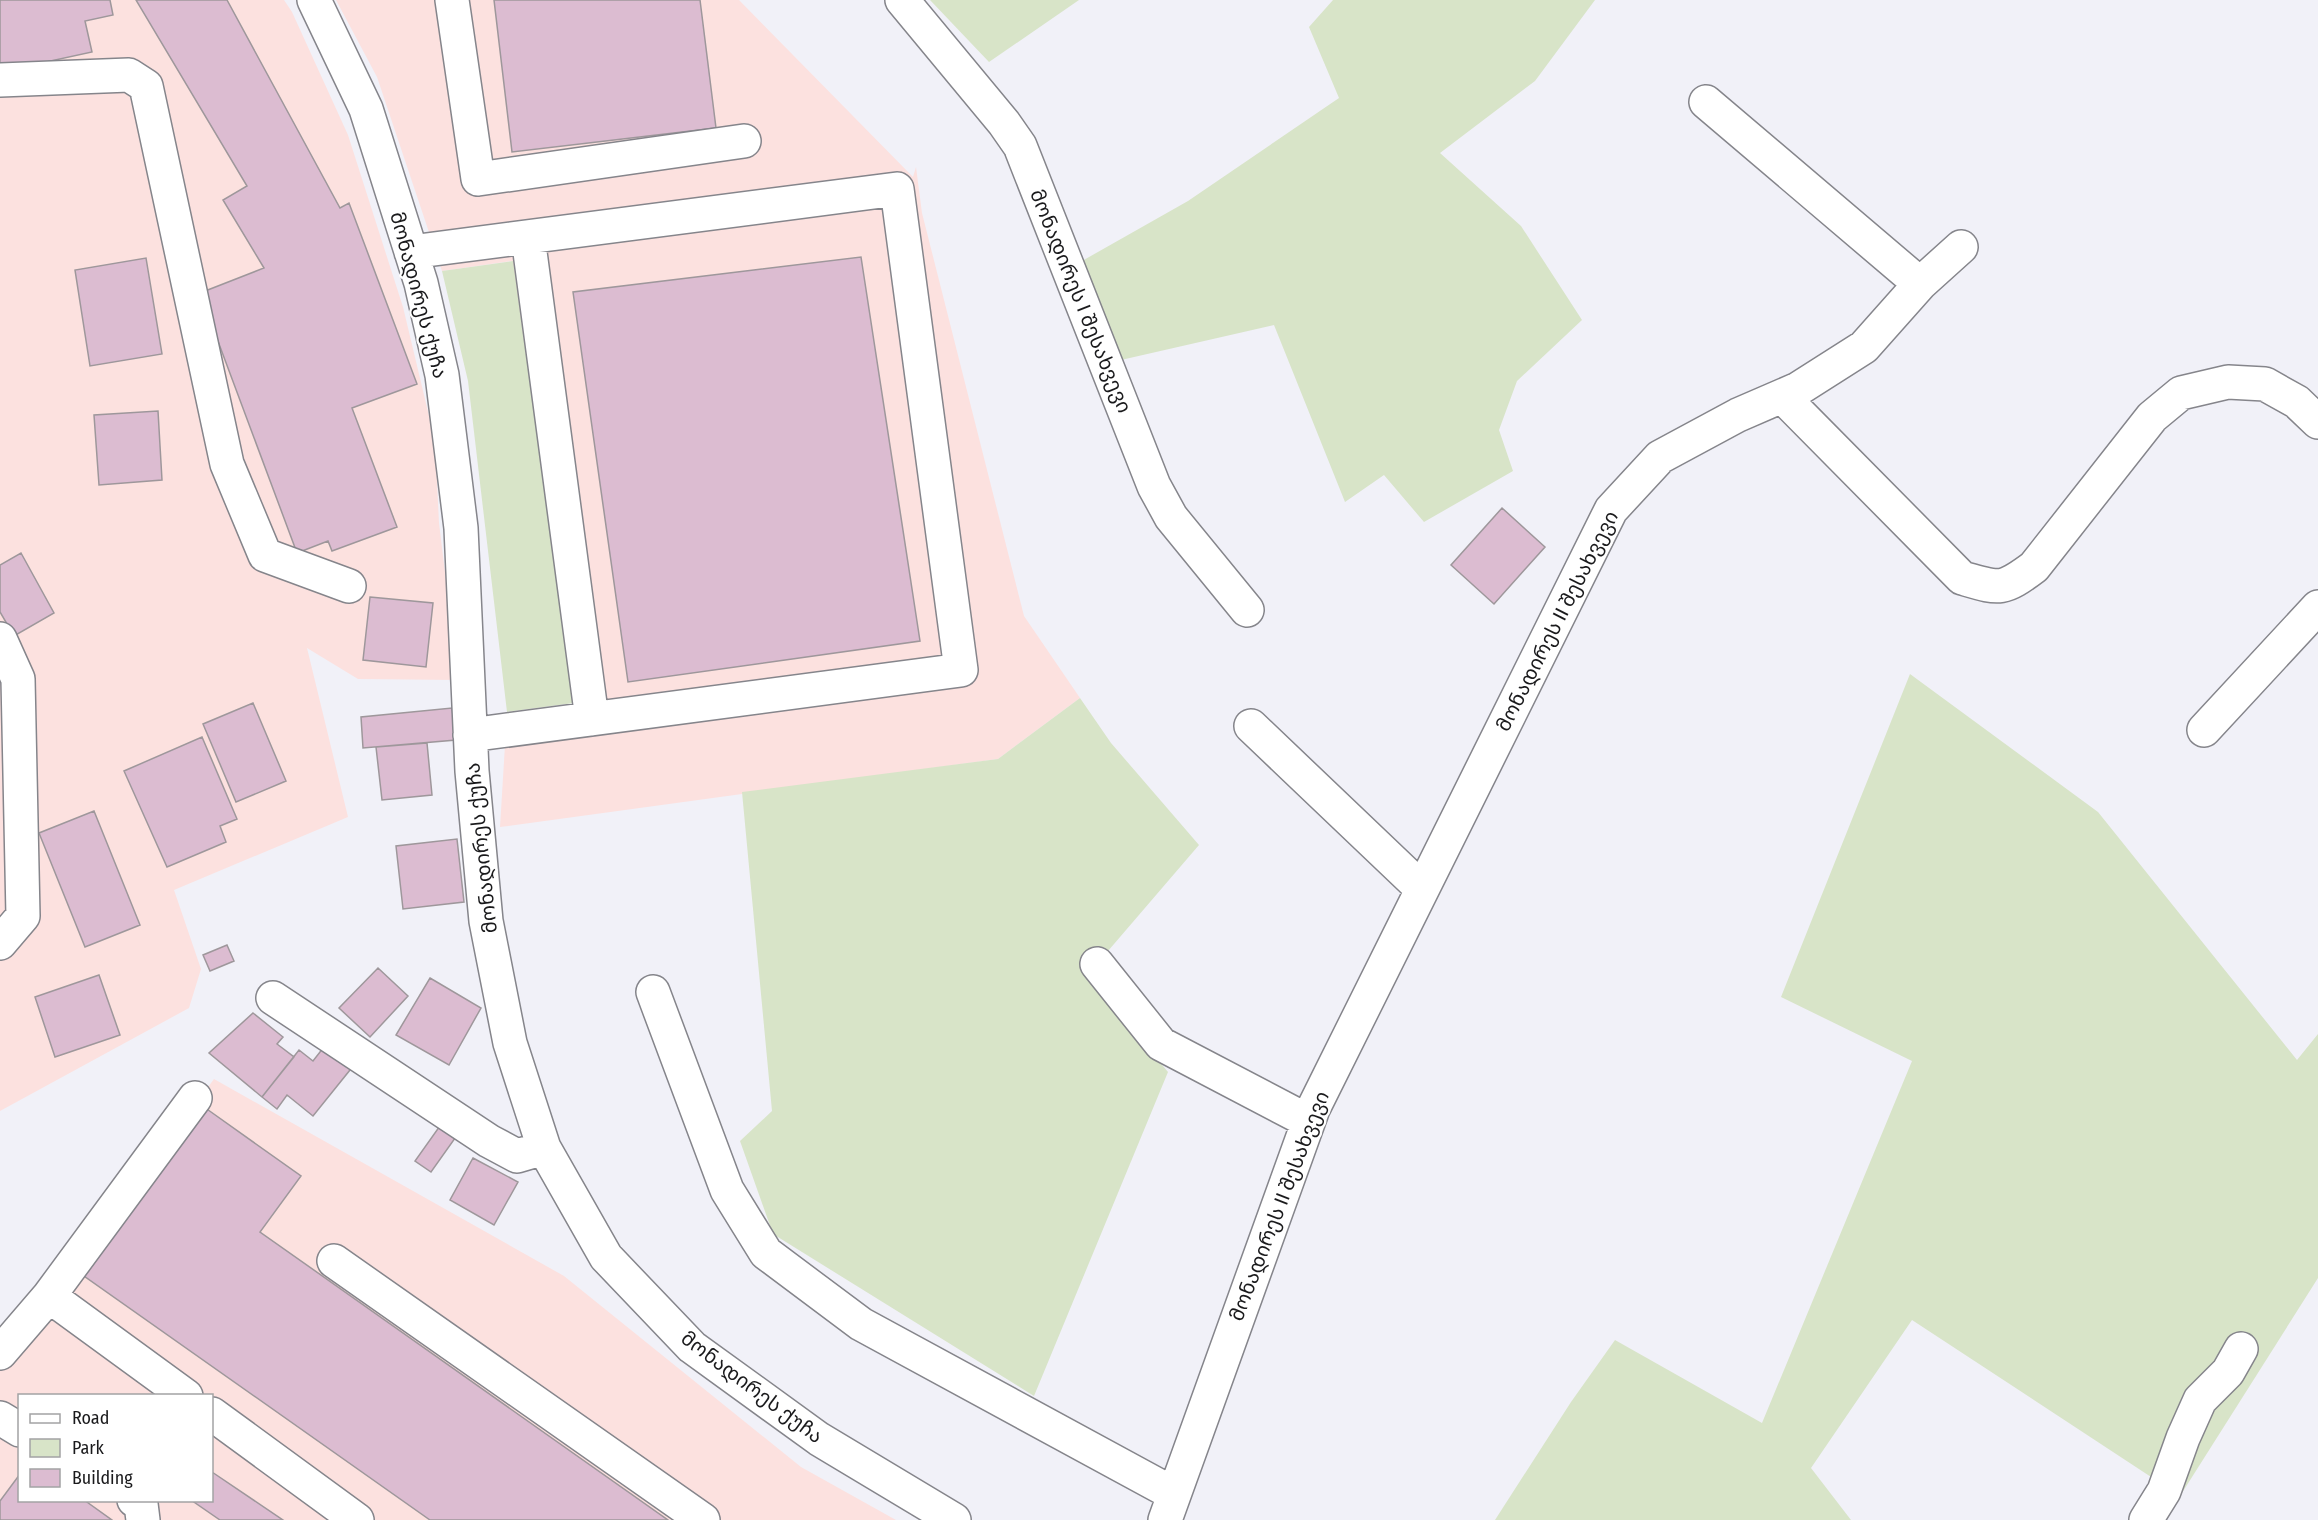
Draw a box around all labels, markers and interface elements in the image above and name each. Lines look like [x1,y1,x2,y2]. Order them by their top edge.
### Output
street label: მონადირეს I შესახვევი [1024,186,1137,417]
street label: მონადირეს ქუჩა [384,209,453,381]
street label: მონადირეს II შესახვევი [1491,507,1624,736]
street label: მონადირეს ქუჩა [460,761,503,934]
street label: მონადირეს II შესახვევი [1224,1088,1335,1325]
street label: მონადირეს ქუჩა [676,1326,828,1449]
legend [18,1394,213,1502]
text: Road [72,1407,109,1429]
text: Park [72,1437,105,1459]
text: Building [72,1467,133,1489]

